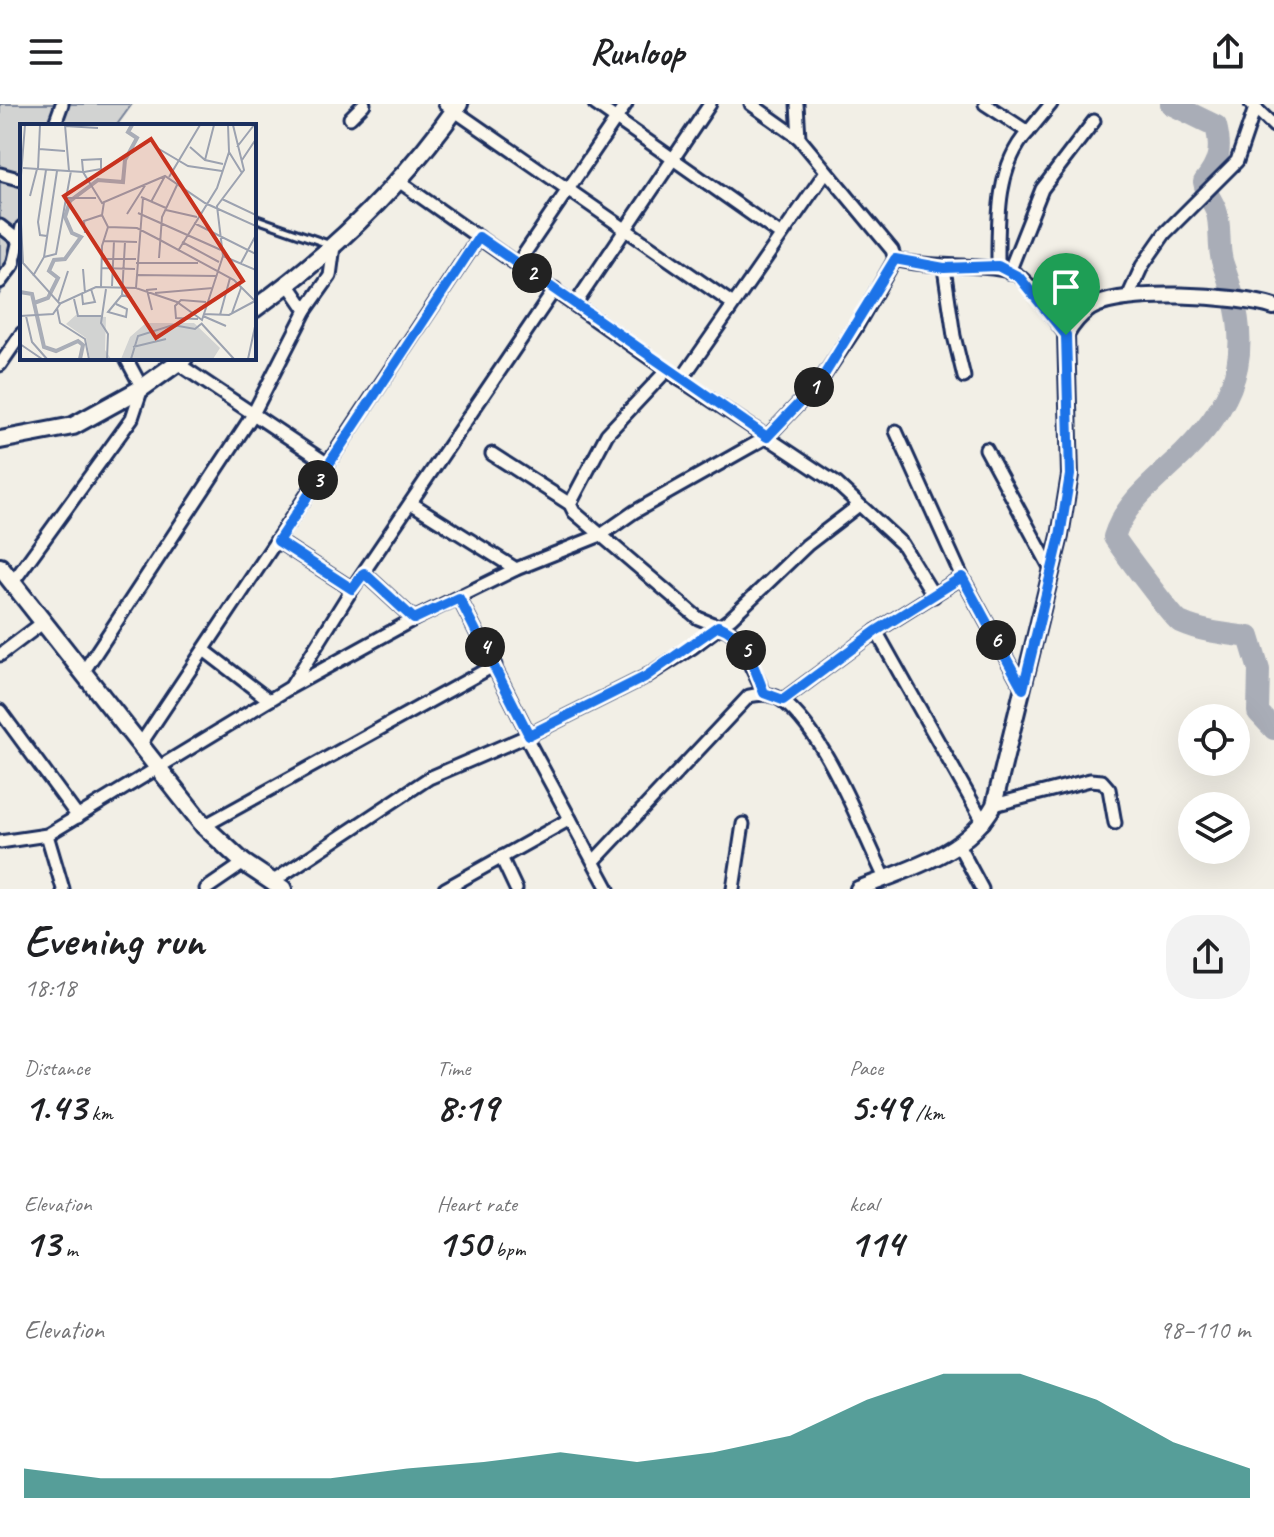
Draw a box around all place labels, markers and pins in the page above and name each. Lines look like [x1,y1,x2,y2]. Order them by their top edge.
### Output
pin: 2 [512,253,552,293]
pin [1032,253,1100,335]
pin: 1 [794,367,834,407]
pin: 3 [298,460,338,500]
pin: 6 [976,620,1016,660]
pin: 4 [465,627,505,667]
pin: 5 [726,630,766,670]

